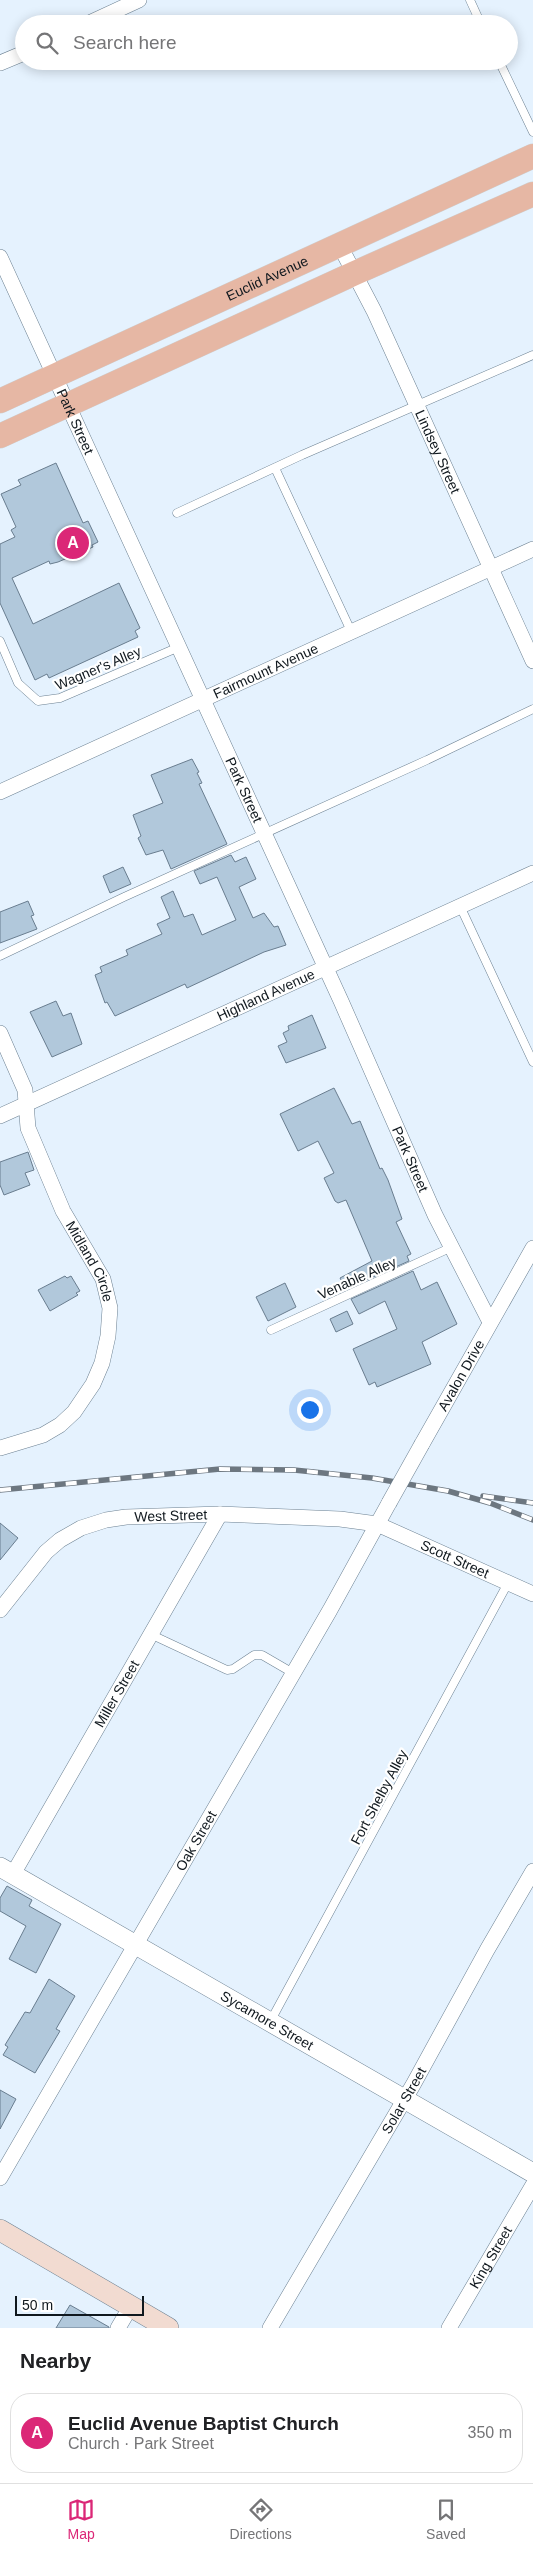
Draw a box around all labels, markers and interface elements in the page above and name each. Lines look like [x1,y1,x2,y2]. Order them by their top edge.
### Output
search box [15,15,518,70]
icon: search [33,29,61,57]
text: Search here [73,32,177,53]
street label: Euclid Avenue [224,252,311,304]
street label: Park Street [54,386,97,457]
street label: Lindsey Street [412,407,464,496]
pin: A [57,524,89,562]
street label: Fairmount Avenue [211,640,321,702]
street label: Wagner's Alley [53,643,143,693]
street label: Park Street [222,755,266,825]
street label: Highland Avenue [214,966,317,1024]
street label: Park Street [389,1124,432,1194]
street label: Midland Circle [63,1218,116,1304]
street label: Venable Alley [315,1254,399,1302]
street label: Avalon Drive [434,1337,488,1414]
your location [297,1397,323,1423]
street label: West Street [134,1506,208,1525]
street label: Scott Street [418,1537,492,1581]
street label: Miller Street [91,1657,142,1730]
street label: Fort Shelby Alley [347,1747,411,1847]
street label: Oak Street [172,1808,220,1874]
street label: Sycamore Street [218,1987,316,2053]
street label: Solar Street [378,2064,429,2136]
street label: King Street [466,2223,515,2291]
scale bar [15,2293,144,2316]
text: 50 m [22,2297,53,2313]
text: Nearby [20,2349,91,2372]
text: Euclid Avenue Baptist Church [68,2413,339,2434]
text: A [31,2424,43,2441]
text: 350 m [468,2424,512,2441]
text: Church · Park Street [68,2435,214,2452]
tab: Map [67,2496,95,2542]
tab: Directions [230,2496,292,2542]
tab: Saved [426,2496,466,2542]

